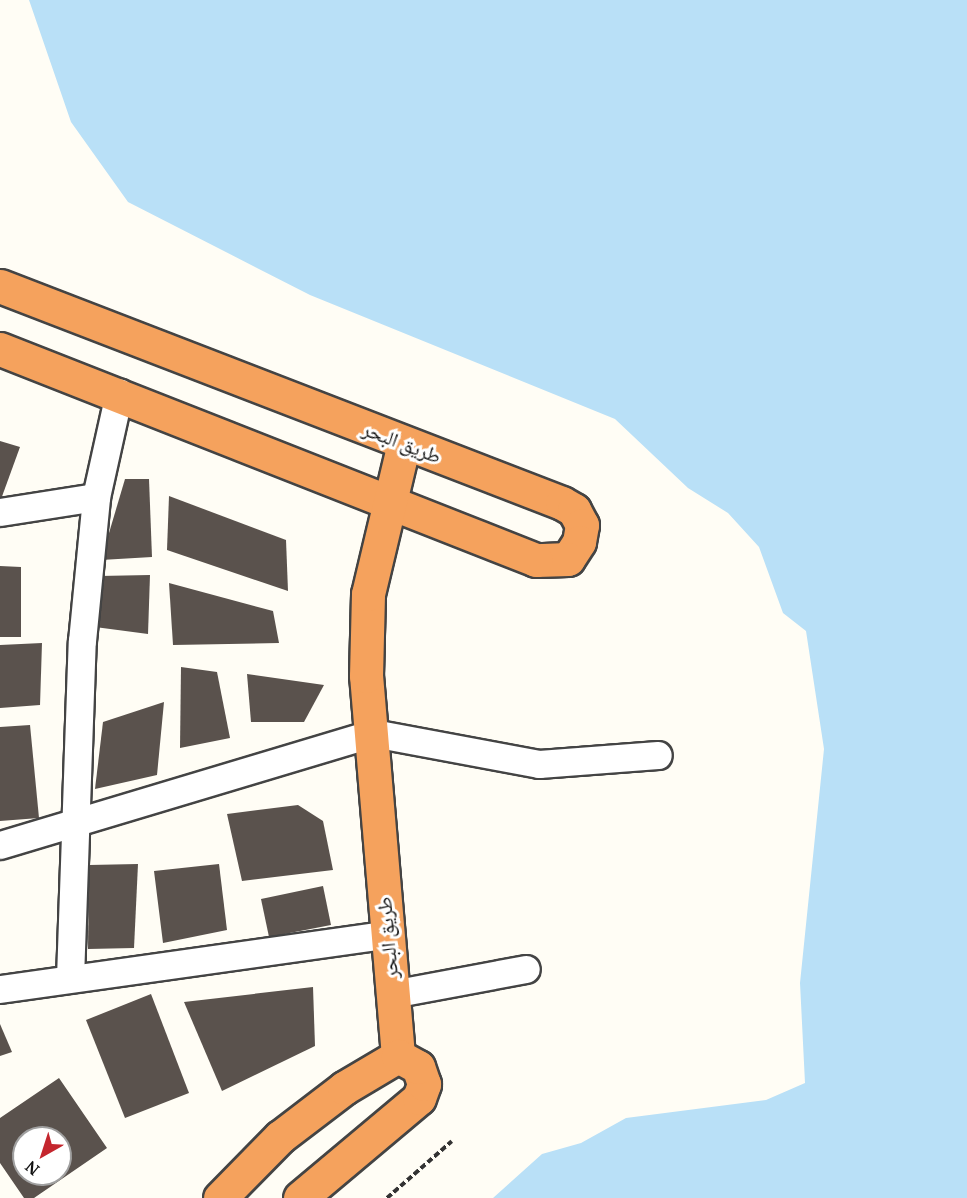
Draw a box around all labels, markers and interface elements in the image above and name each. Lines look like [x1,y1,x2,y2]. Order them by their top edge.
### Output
street label: طريق البحر [359,416,445,468]
street label: طريق البحر [371,896,403,980]
north arrow [12,1126,72,1186]
text: N [20,1156,44,1181]

